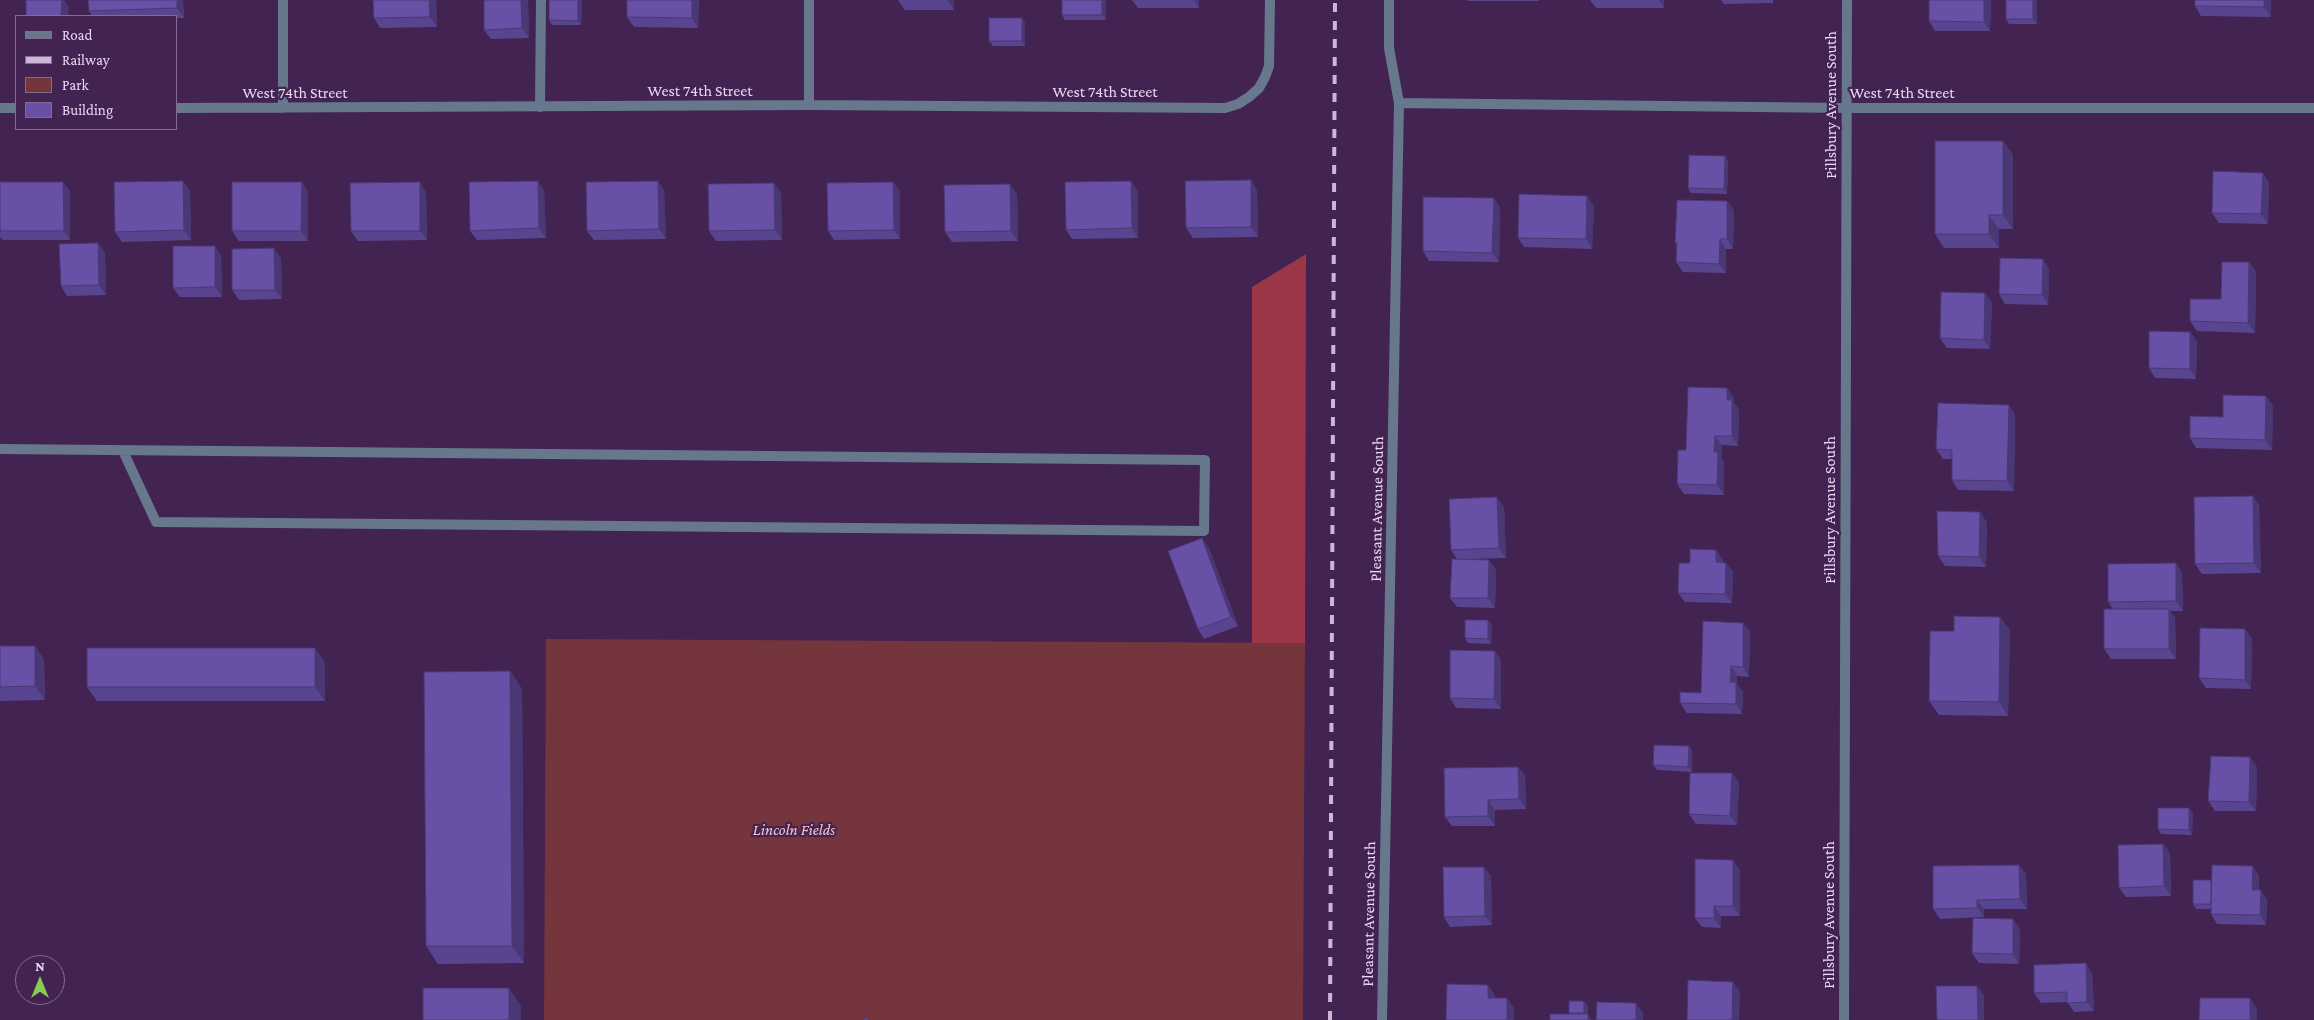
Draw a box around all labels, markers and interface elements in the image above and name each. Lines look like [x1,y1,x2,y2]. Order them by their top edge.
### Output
legend [15,15,178,130]
text: Road [62,27,92,43]
street label: Pillsbury Avenue South [1821,31,1841,179]
text: Railway [62,52,110,68]
text: Park [62,77,89,93]
street label: West 74th Street [647,81,753,101]
street label: West 74th Street [1052,82,1158,102]
street label: West 74th Street [242,83,348,103]
street label: West 74th Street [1849,83,1955,103]
text: Building [62,102,113,118]
street label: Pleasant Avenue South [1366,436,1388,582]
street label: Pillsbury Avenue South [1820,436,1840,584]
park label: Lincoln Fields [753,820,835,840]
street label: Pleasant Avenue South [1358,841,1380,987]
street label: Pillsbury Avenue South [1819,841,1839,989]
north arrow [15,955,65,1005]
text: N [35,958,45,974]

